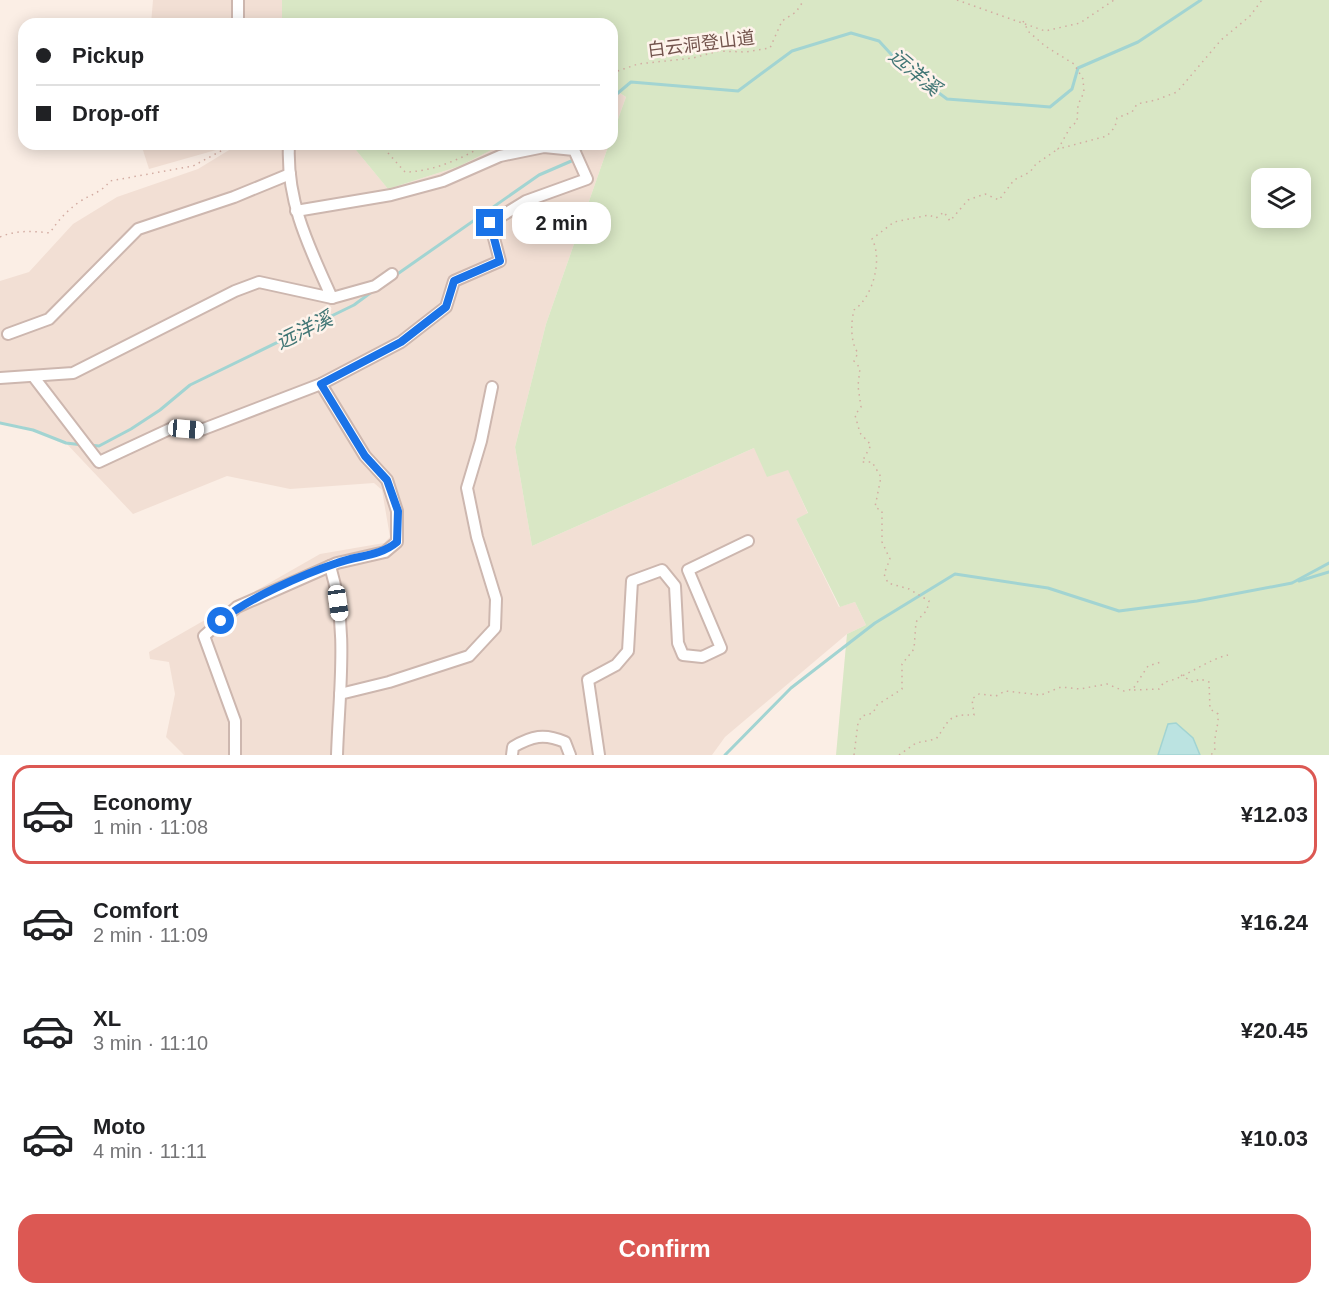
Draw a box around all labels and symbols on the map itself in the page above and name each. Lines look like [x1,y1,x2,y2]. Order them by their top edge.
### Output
street label: 白云洞登山道 [646,27,756,61]
water label: 远洋溪 [885,44,947,101]
callout: 2 min [511,202,610,244]
route end [476,209,503,236]
water label: 远洋溪 [272,306,338,353]
car [167,418,205,440]
car [327,584,349,622]
route start [207,607,234,634]

